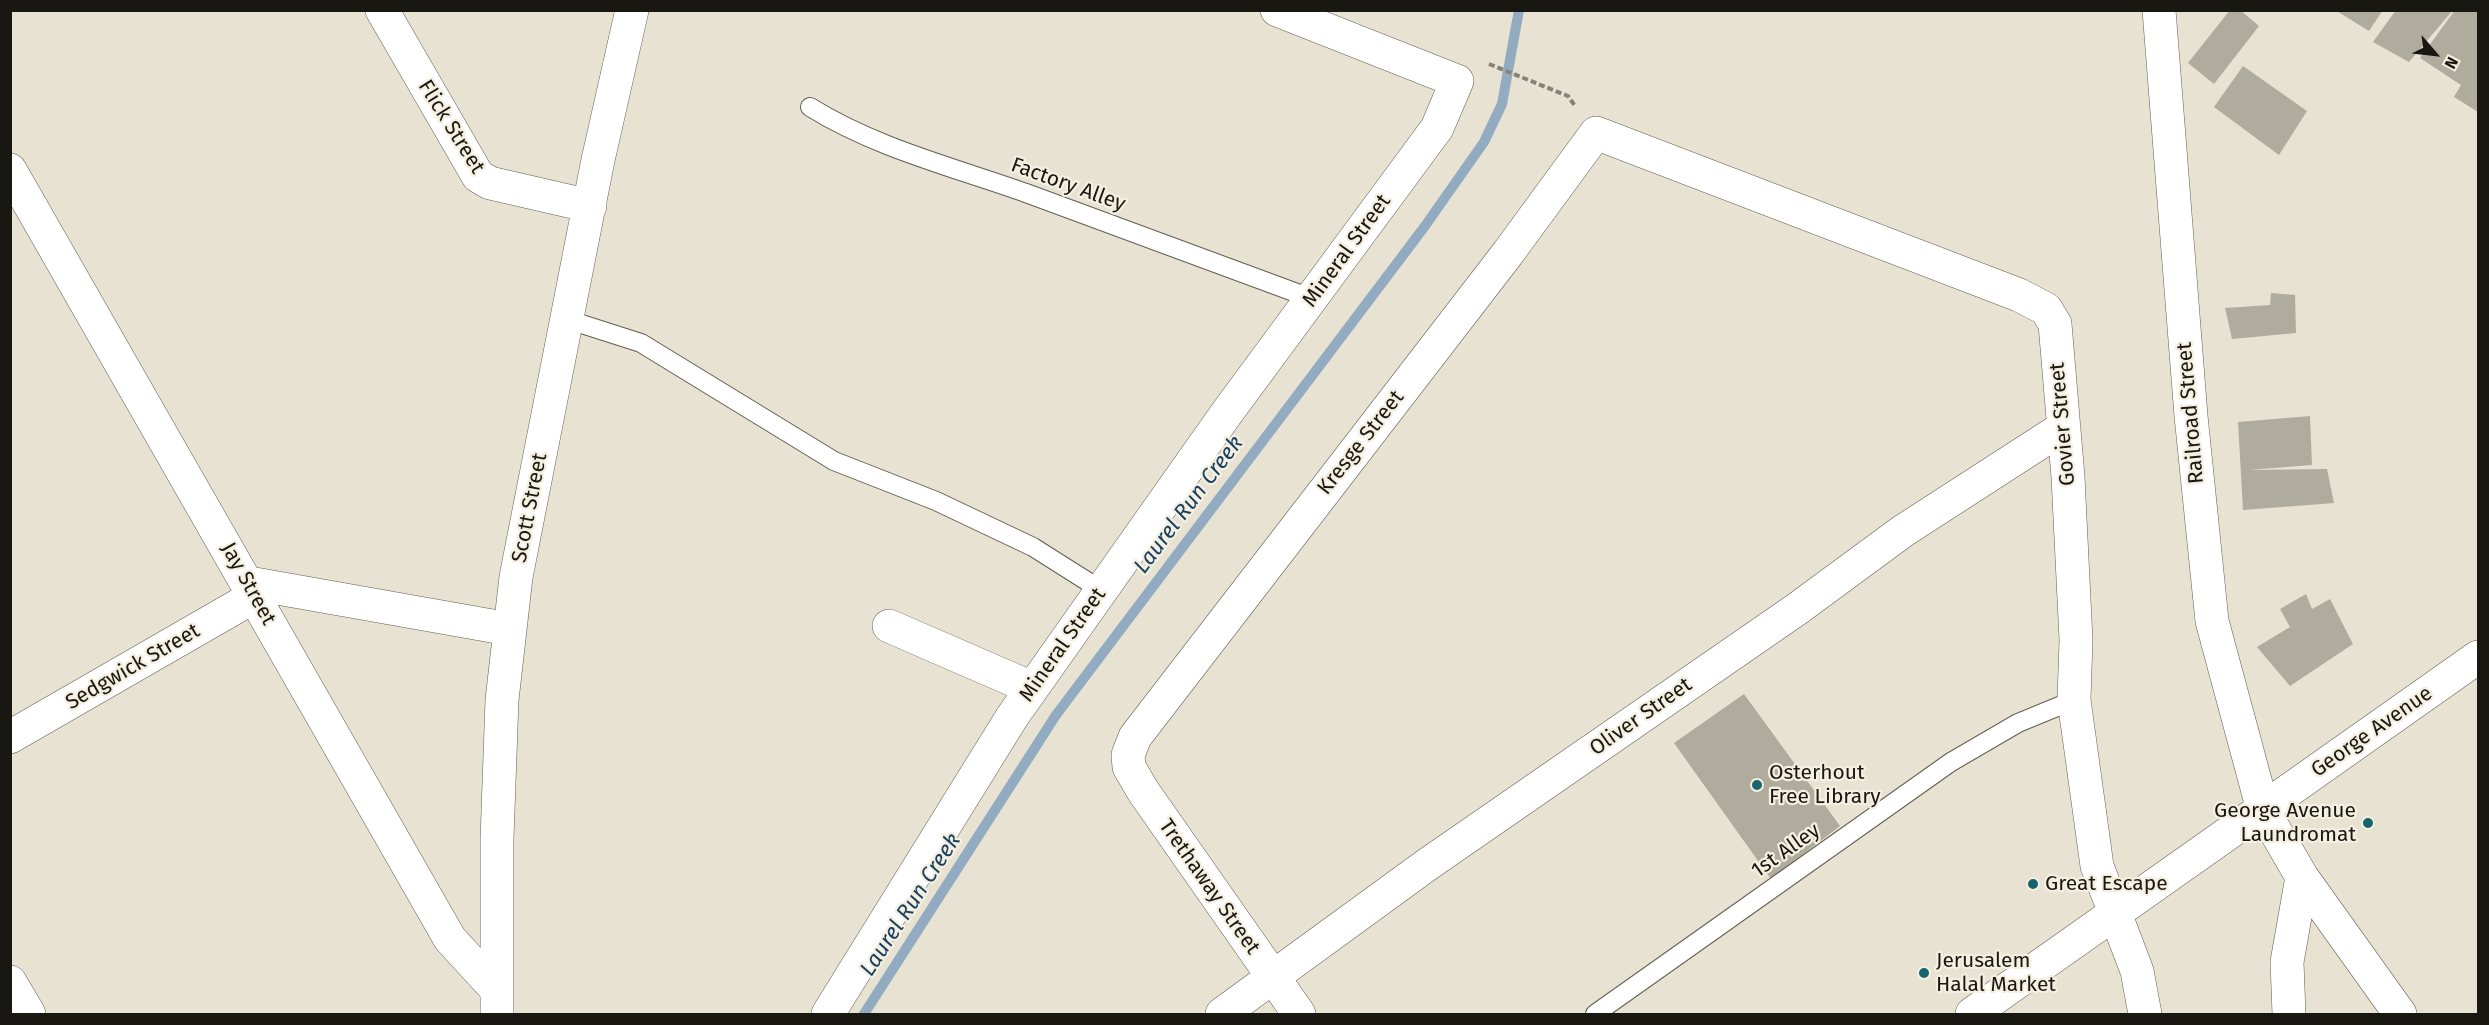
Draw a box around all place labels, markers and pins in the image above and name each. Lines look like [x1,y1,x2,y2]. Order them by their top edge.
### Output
place label: Osterhout Free Library [1769,760,1881,810]
marker: Osterhout Free Library [1750,778,1764,792]
place label: George Avenue Laundromat [2214,798,2356,848]
marker: George Avenue Laundromat [2361,816,2375,830]
place label: Great Escape [2045,871,2168,897]
marker: Great Escape [2026,877,2040,891]
place label: Jerusalem Halal Market [1936,948,2056,998]
marker: Jerusalem Halal Market [1917,966,1931,980]

